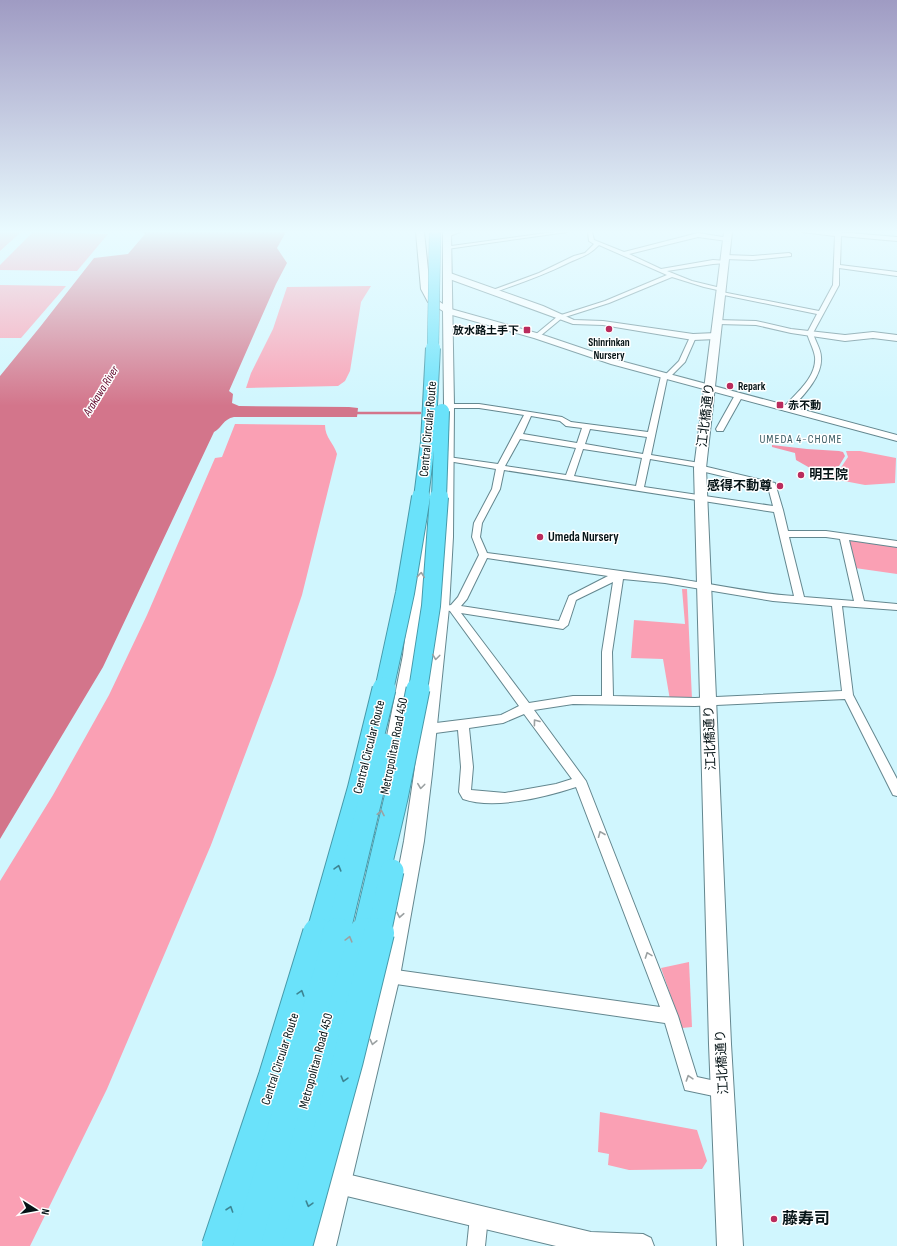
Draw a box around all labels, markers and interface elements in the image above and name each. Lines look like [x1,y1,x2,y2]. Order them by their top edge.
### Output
place label: 放水路土手下 [453,324,519,337]
marker: Shinrinkan Nursery [604,324,614,334]
marker: 放水路土手下 [522,325,532,335]
place label: Shinrinkan Nursery [588,336,630,362]
water label: Arakawa River [79,363,123,420]
place label: Repark [738,380,766,393]
street label: Central Circular Route [416,381,440,477]
marker: Repark [725,381,735,391]
street label: 江北橋通り [694,382,718,448]
place label: 赤不動 [788,399,821,412]
marker: 赤不動 [775,400,785,410]
district label: UMEDA 4-CHOME [759,432,843,447]
place label: 明王院 [809,467,848,483]
marker: 明王院 [796,470,806,480]
place label: 感得不動尊 [707,478,772,494]
marker: 感得不動尊 [775,481,785,491]
place label: Umeda Nursery [548,529,619,545]
marker: Umeda Nursery [535,532,545,542]
one-way arrow [417,572,426,578]
one-way arrow [432,654,441,660]
street label: Metropolitan Road 450 [377,696,411,796]
street label: Central Circular Route [350,699,388,795]
street label: 江北橋通り [701,705,719,771]
one-way arrow [534,720,541,727]
one-way arrow [417,783,426,789]
one-way arrow [376,810,384,816]
one-way arrow [597,830,605,837]
one-way arrow [333,864,342,871]
one-way arrow [397,912,405,918]
one-way arrow [345,936,353,943]
one-way arrow [644,951,653,958]
one-way arrow [296,989,305,996]
street label: Central Circular Route [258,1011,302,1107]
street label: Metropolitan Road 450 [296,1011,337,1111]
street label: 江北橋通り [712,1029,732,1095]
one-way arrow [370,1039,378,1045]
one-way arrow [685,1074,694,1081]
one-way arrow [340,1075,348,1082]
north arrow [16,1190,56,1230]
one-way arrow [305,1200,314,1207]
one-way arrow [225,1206,234,1213]
text: N [38,1208,52,1216]
place label: 藤寿司 [782,1210,830,1229]
marker: 藤寿司 [769,1214,779,1224]

